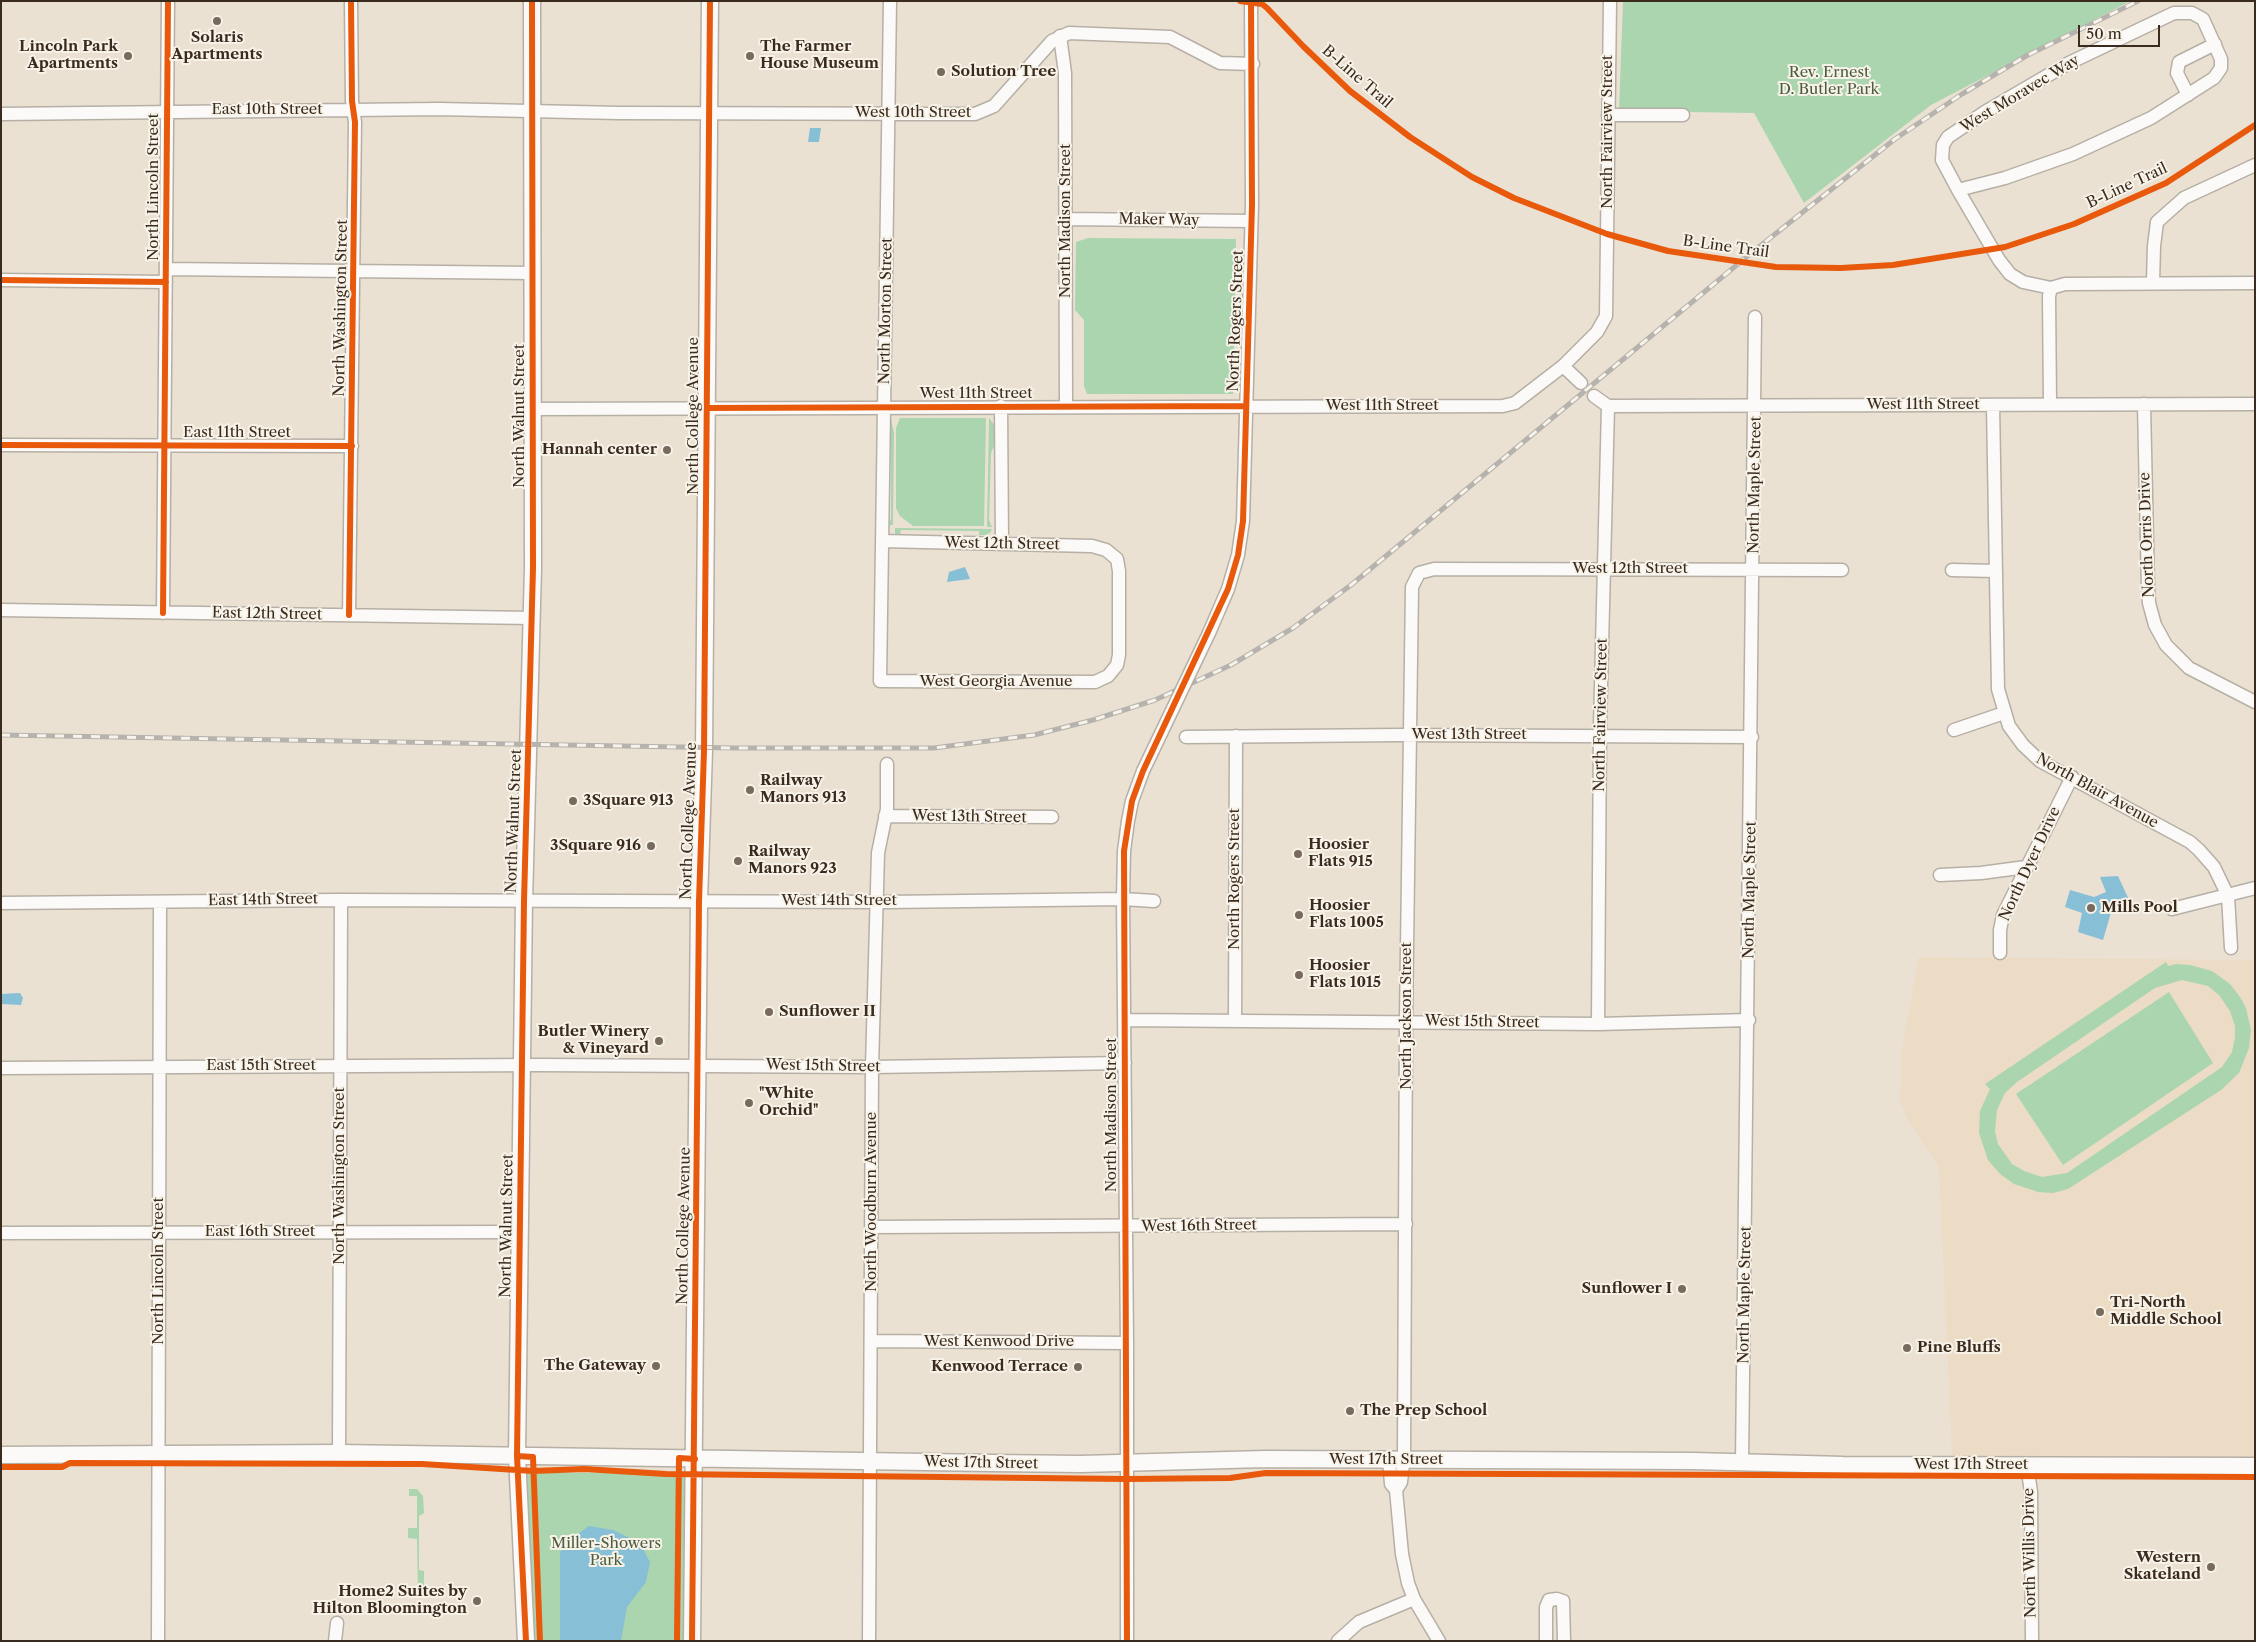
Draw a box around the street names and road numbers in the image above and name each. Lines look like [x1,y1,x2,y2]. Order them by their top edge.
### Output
street label: B-Line Trail [1318,42,1396,112]
street label: West Moravec Way [1957,51,2083,137]
street label: North Fairview Street [1599,55,1617,209]
street label: East 10th Street [211,101,323,119]
street label: West 10th Street [855,104,971,122]
street label: North Lincoln Street [145,113,163,261]
street label: North Madison Street [1057,144,1075,298]
street label: B-Line Trail [2084,159,2170,213]
street label: Maker Way [1118,210,1200,230]
street label: North Washington Street [330,219,352,397]
street label: B-Line Trail [1682,232,1770,262]
street label: North Morton Street [876,237,896,385]
street label: North Rogers Street [1225,250,1247,392]
street label: North College Avenue [685,337,703,495]
street label: North Walnut Street [511,344,529,488]
street label: West 11th Street [919,385,1033,403]
street label: West 11th Street [1866,396,1980,414]
street label: West 11th Street [1325,397,1439,415]
street label: North Maple Street [1745,416,1765,554]
street label: East 11th Street [183,424,291,442]
street label: North Orris Drive [2136,472,2158,598]
street label: West 12th Street [944,534,1060,554]
street label: West 12th Street [1572,560,1688,578]
street label: East 12th Street [212,604,322,624]
street label: North Fairview Street [1591,638,1611,792]
street label: West Georgia Avenue [920,673,1072,691]
street label: West 13th Street [1411,726,1527,744]
street label: North College Avenue [677,742,701,900]
street label: North Walnut Street [502,749,526,893]
street label: North Blair Avenue [2033,750,2161,832]
street label: North Dyer Drive [1996,804,2064,924]
street label: West 13th Street [911,807,1027,827]
street label: North Rogers Street [1226,808,1244,950]
street label: North Maple Street [1740,821,1760,959]
street label: East 14th Street [208,890,318,910]
street label: West 14th Street [781,892,897,910]
street label: North Jackson Street [1398,942,1416,1090]
street label: West 15th Street [1424,1012,1540,1032]
street label: North Madison Street [1103,1038,1121,1192]
street label: West 15th Street [765,1056,881,1076]
street label: East 15th Street [206,1057,316,1075]
street label: North Washington Street [331,1087,349,1265]
street label: North Woodburn Avenue [863,1112,881,1292]
street label: North College Avenue [674,1147,694,1305]
street label: North Walnut Street [497,1154,517,1298]
street label: North Lincoln Street [150,1197,168,1345]
street label: West 16th Street [1141,1216,1257,1236]
street label: East 16th Street [205,1223,315,1241]
street label: North Maple Street [1735,1226,1755,1364]
street label: West Kenwood Drive [924,1333,1074,1351]
street label: West 17th Street [1329,1451,1443,1469]
street label: West 17th Street [924,1453,1038,1473]
street label: West 17th Street [1914,1456,2028,1474]
street label: North Willis Drive [2020,1488,2040,1618]

